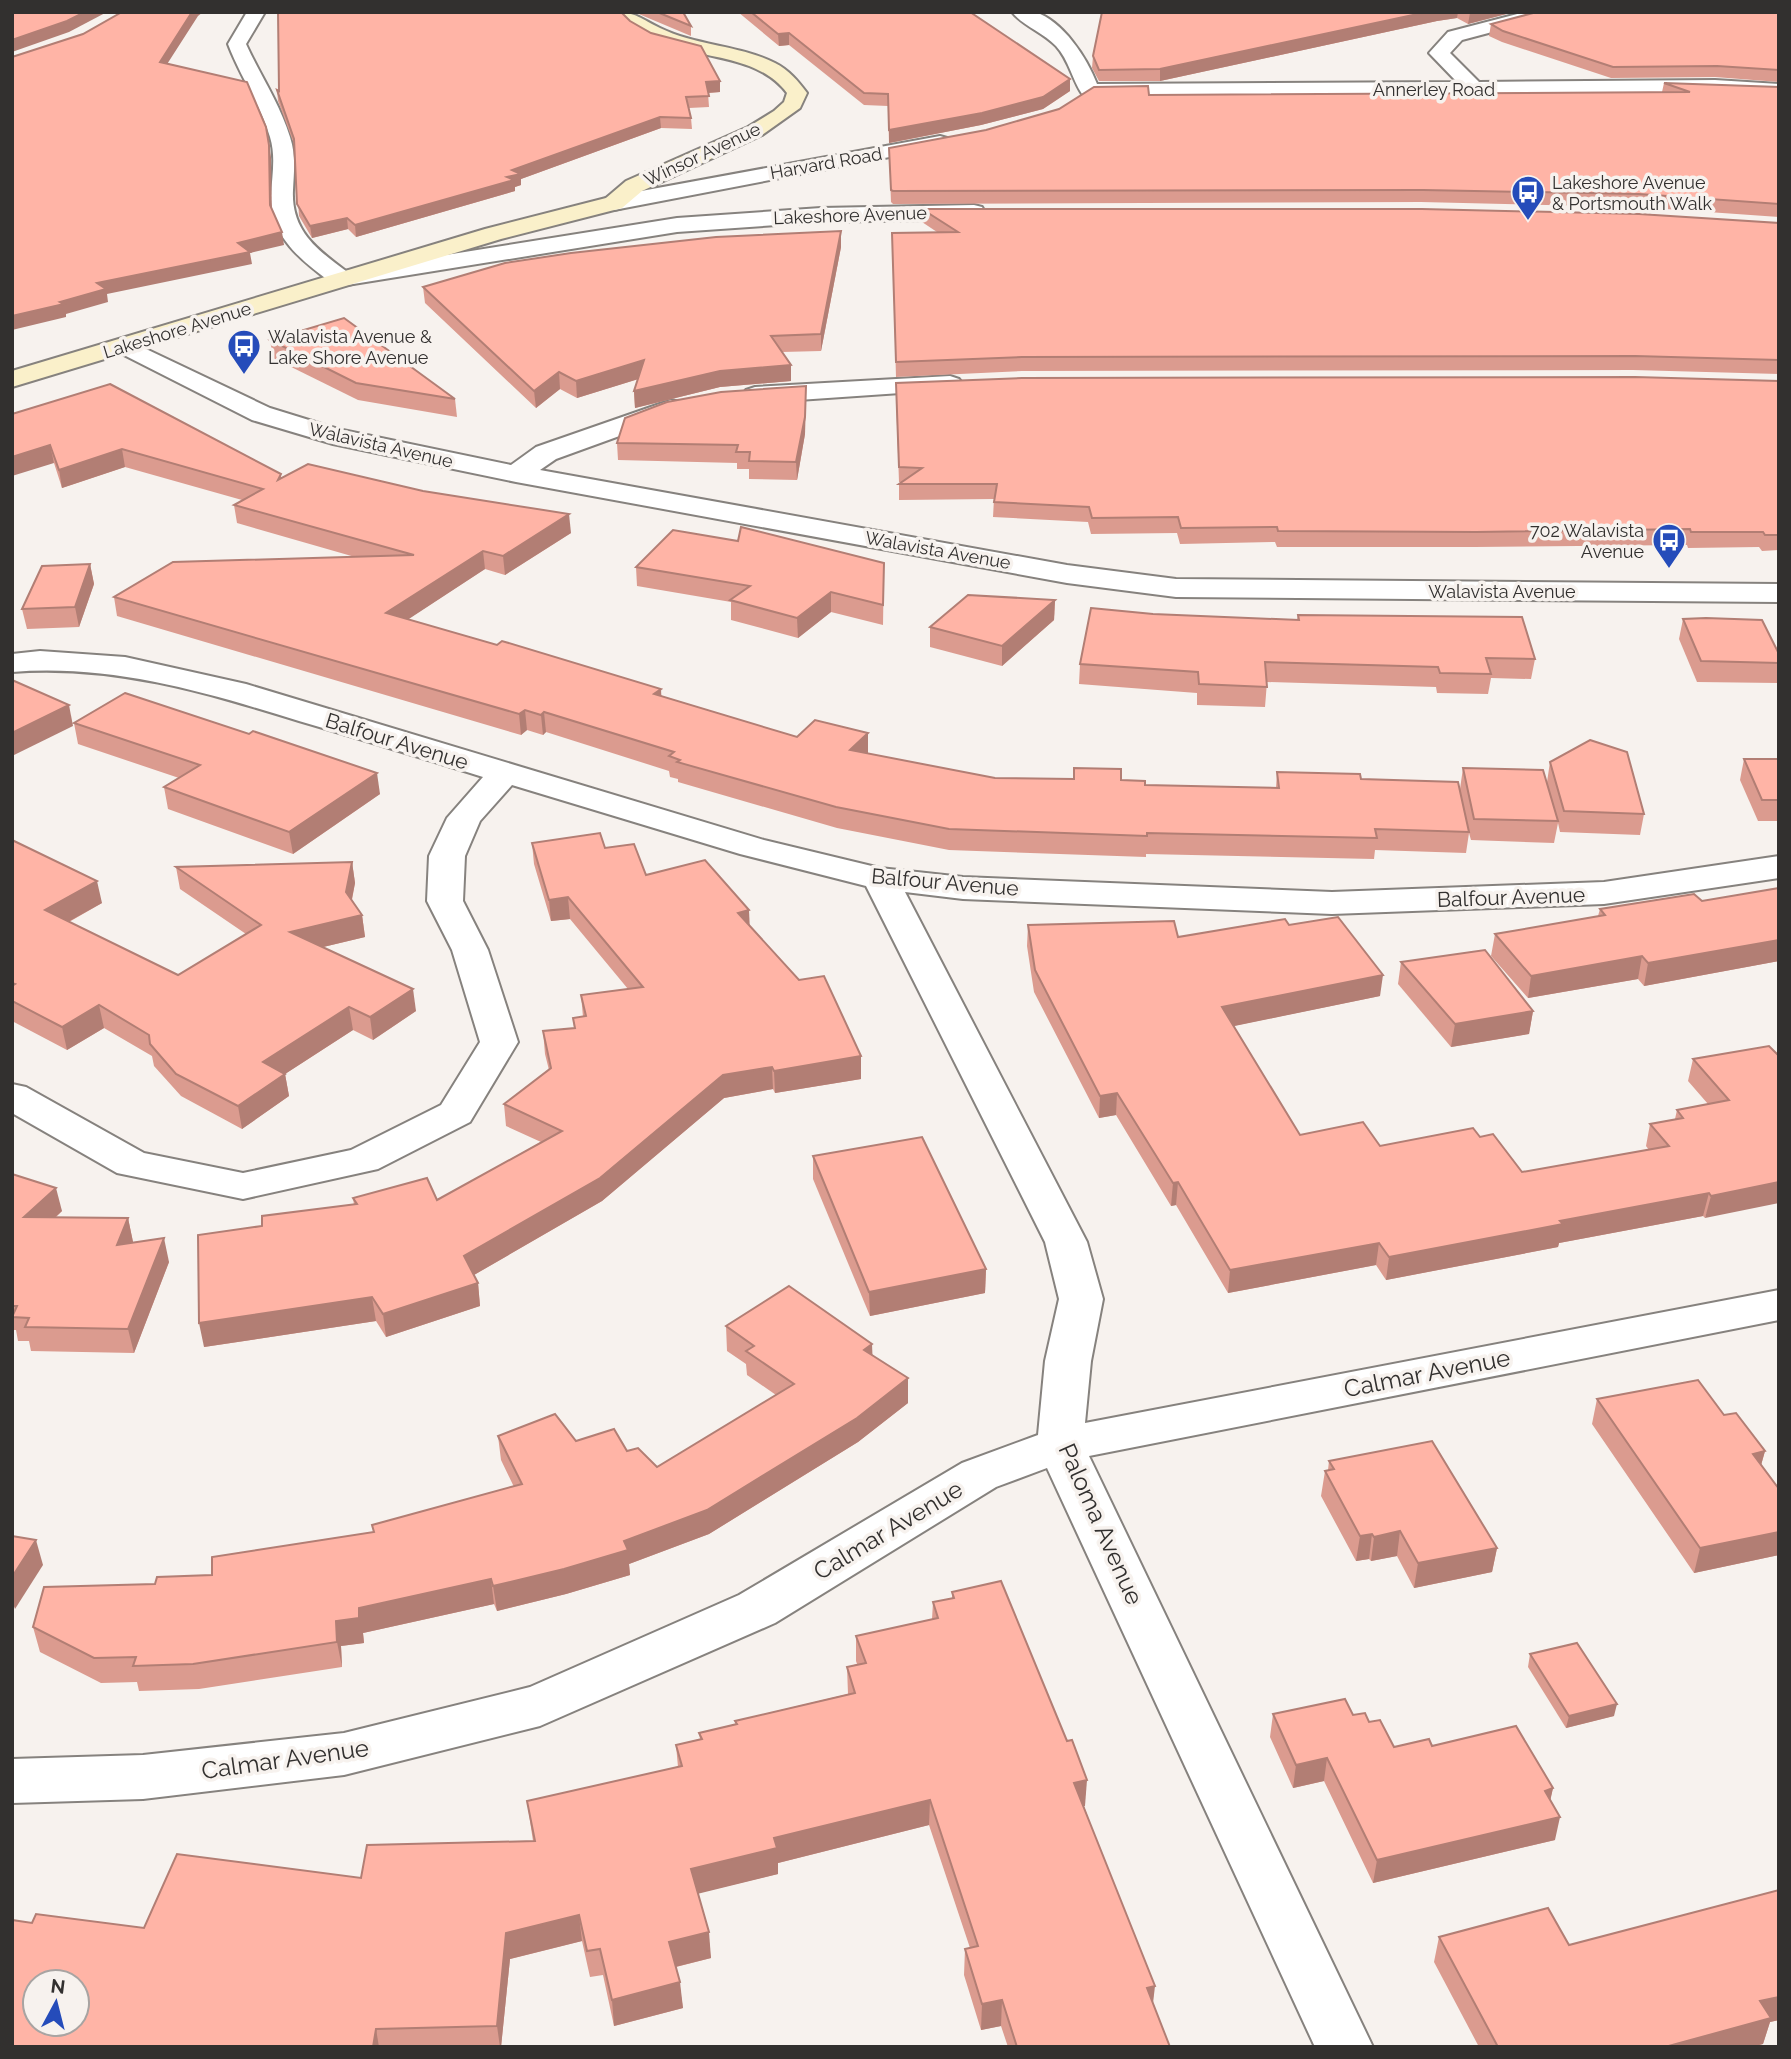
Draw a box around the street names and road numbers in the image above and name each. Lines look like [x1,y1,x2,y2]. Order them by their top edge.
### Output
street label: Annerley Road [1373,79,1495,100]
street label: Winsor Avenue [641,118,764,190]
street label: Harvard Road [768,143,884,183]
street label: Lakeshore Avenue [773,202,928,228]
street label: Lakeshore Avenue [100,297,254,362]
street label: Walavista Avenue [307,418,456,472]
street label: Walavista Avenue [864,527,1013,573]
street label: Walavista Avenue [1428,581,1576,602]
street label: Balfour Avenue [323,707,471,775]
street label: Balfour Avenue [870,863,1020,901]
street label: Balfour Avenue [1437,882,1585,912]
street label: Calmar Avenue [1341,1343,1513,1403]
street label: Paloma Avenue [1052,1439,1150,1609]
street label: Calmar Avenue [808,1474,968,1586]
street label: Calmar Avenue [199,1733,371,1785]

